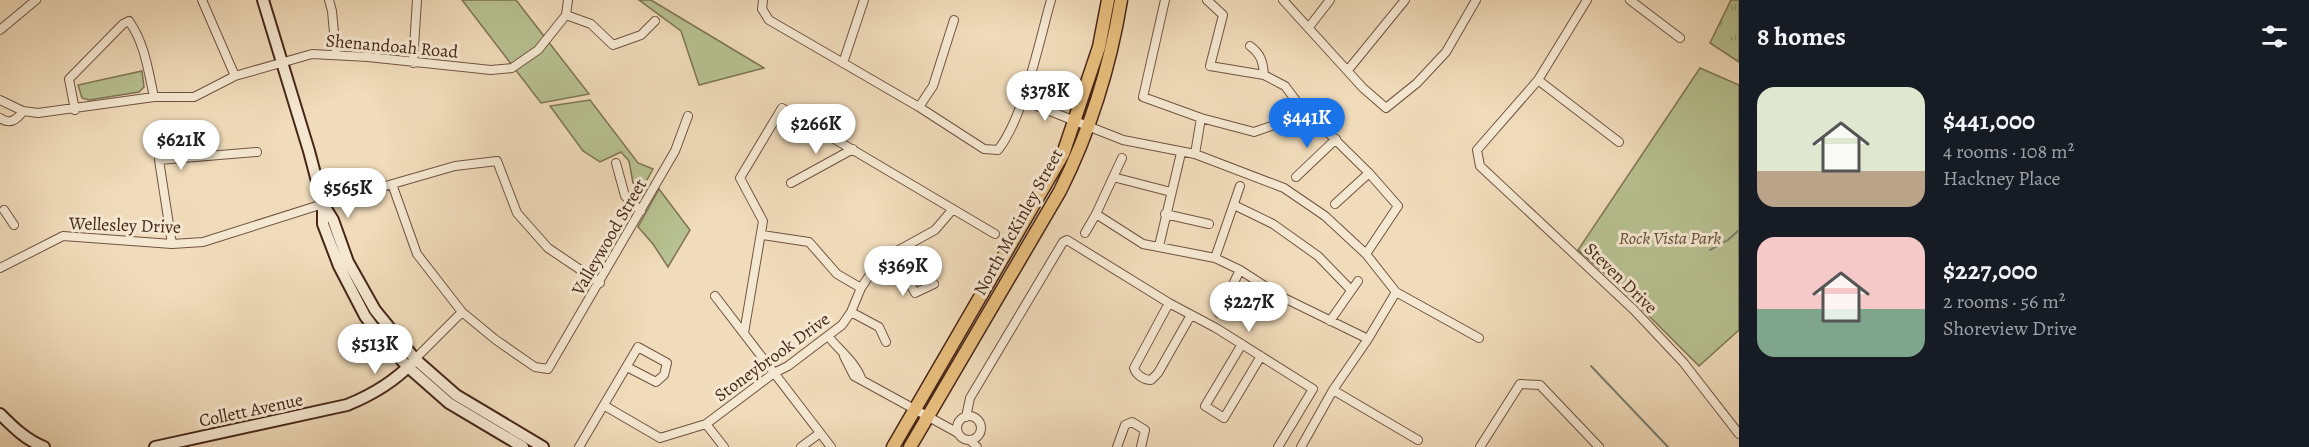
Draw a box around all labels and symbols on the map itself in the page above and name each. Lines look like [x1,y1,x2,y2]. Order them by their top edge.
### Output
street label: Shenandoah Road [325,28,460,64]
pin: $378K [1003,71,1087,122]
pin: $441K [1265,98,1349,149]
pin: $266K [774,104,858,155]
pin: $621K [139,120,223,171]
street label: North McKinley Street [968,144,1068,300]
pin: $565K [306,168,390,219]
street label: Valleywood Street [565,174,652,300]
street label: Wellesley Drive [68,211,181,239]
park label: Rock Vista Park [1619,226,1721,250]
street label: Steven Drive [1579,237,1663,319]
pin: $369K [861,246,945,297]
pin: $227K [1207,282,1291,333]
street label: Stoneybrook Drive [709,307,835,407]
pin: $513K [333,324,417,375]
street label: Collett Avenue [197,387,305,433]

